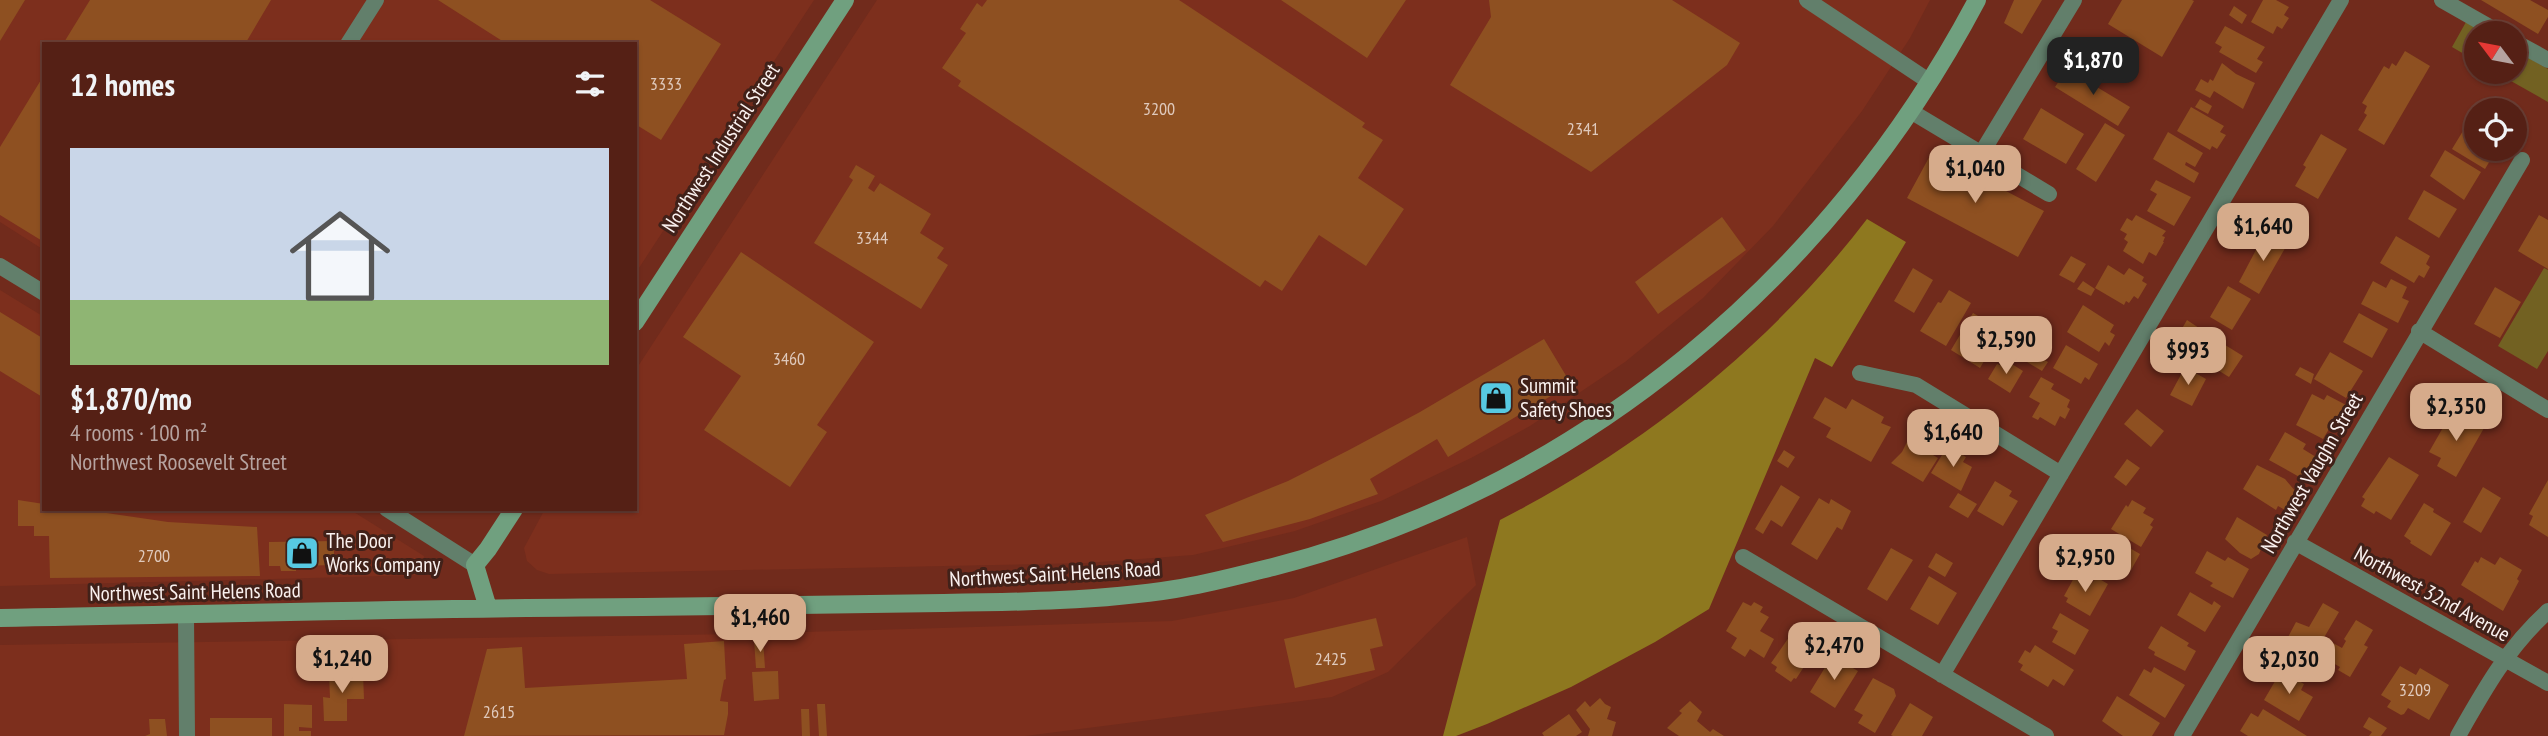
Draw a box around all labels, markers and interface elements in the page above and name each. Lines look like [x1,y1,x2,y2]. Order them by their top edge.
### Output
north arrow [2464,21,2527,84]
map controls [2464,21,2527,161]
pin: $1,870 [2036,38,2150,97]
text: $1,870 [2063,45,2123,74]
street label: Northwest Industrial Street [656,58,786,238]
text: 12 homes [70,65,175,104]
icon: filters [571,65,609,103]
house number: 3333 [650,72,682,95]
house number: 3200 [1143,97,1175,120]
button: locate [2464,98,2527,161]
house number: 2341 [1567,117,1599,140]
pin: $1,040 [1918,146,2032,205]
text: $1,040 [1945,153,2005,182]
icon: home [277,193,403,319]
pin: $1,640 [2206,204,2320,263]
text: $1,640 [2233,211,2293,240]
house number: 3344 [856,226,888,249]
pin: $2,590 [1949,316,2063,376]
text: $2,590 [1976,324,2036,353]
pin: $993 [2147,328,2229,387]
text: $993 [2166,335,2210,364]
house number: 3460 [773,347,805,370]
place label: Summit Safety Shoes [1520,372,1612,423]
text: $1,870/mo [70,379,192,418]
shop icon: Summit Safety Shoes [1477,379,1515,417]
pin: $2,350 [2399,384,2513,443]
street label: Northwest Vaughn Street [2255,387,2369,558]
text: $2,350 [2426,391,2486,420]
pin: $1,640 [1896,410,2010,469]
text: $1,640 [1923,417,1983,446]
text: 4 rooms · 100 m² [70,418,207,447]
text: Northwest Roosevelt Street [70,447,287,476]
place label: The Door Works Company [326,527,440,578]
shop icon: The Door Works Company [283,534,321,572]
pin: $2,950 [2028,534,2142,594]
street label: Northwest 32nd Avenue [2350,540,2515,648]
text: $2,950 [2055,542,2115,571]
house number: 2700 [138,544,170,567]
street label: Northwest Saint Helens Road [949,554,1161,593]
street label: Northwest Saint Helens Road [89,576,301,607]
pin: $1,460 [703,594,817,654]
text: $1,460 [730,602,790,631]
pin: $2,470 [1777,622,1891,682]
text: $2,470 [1804,630,1864,659]
pin: $1,240 [285,636,399,695]
pin: $2,030 [2232,636,2346,696]
text: $1,240 [312,643,372,672]
text: $2,030 [2259,644,2319,673]
house number: 2425 [1315,647,1347,670]
house number: 3209 [2399,678,2431,701]
house number: 2615 [483,700,515,723]

